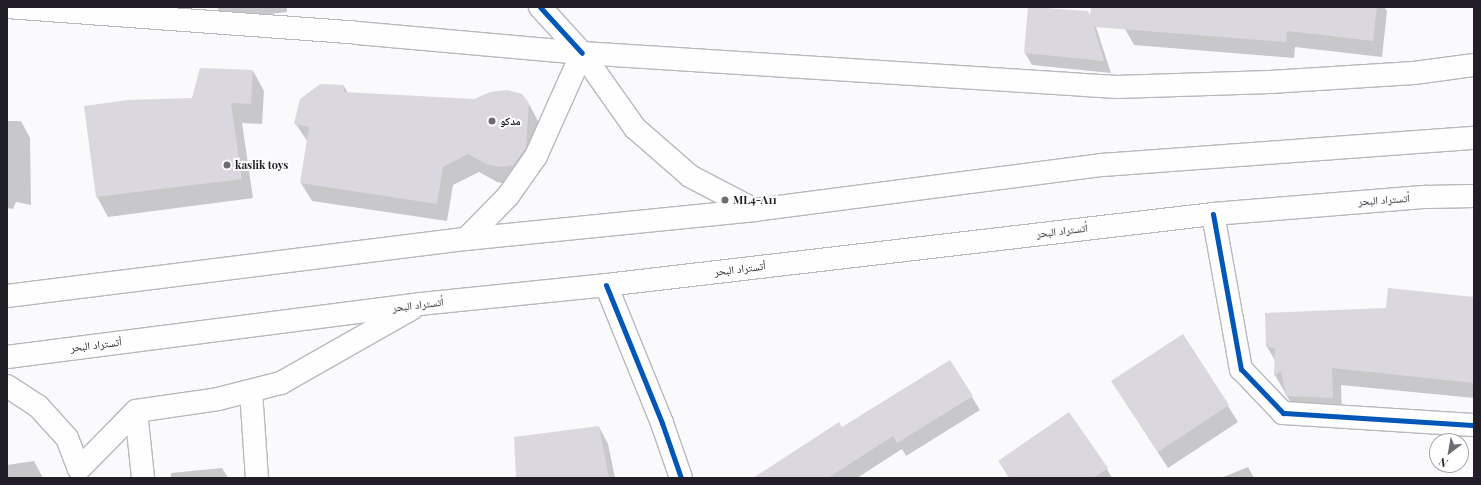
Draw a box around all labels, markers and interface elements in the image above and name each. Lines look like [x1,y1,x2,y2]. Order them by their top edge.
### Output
place label: مدكو [500,114,521,128]
marker: مدكو [487,116,497,126]
place label: kaslik toys [235,158,289,172]
marker: kaslik toys [222,160,232,170]
street label: أتستراد البحر [1358,192,1410,208]
place label: ML4-A11 [733,193,777,207]
marker: ML4-A11 [720,195,730,205]
street label: أتستراد البحر [1035,221,1089,241]
street label: أتستراد البحر [713,259,767,279]
street label: أتستراد البحر [391,295,445,315]
street label: أتستراد البحر [69,335,123,355]
north arrow [1429,433,1469,473]
text: N [1436,454,1450,471]

